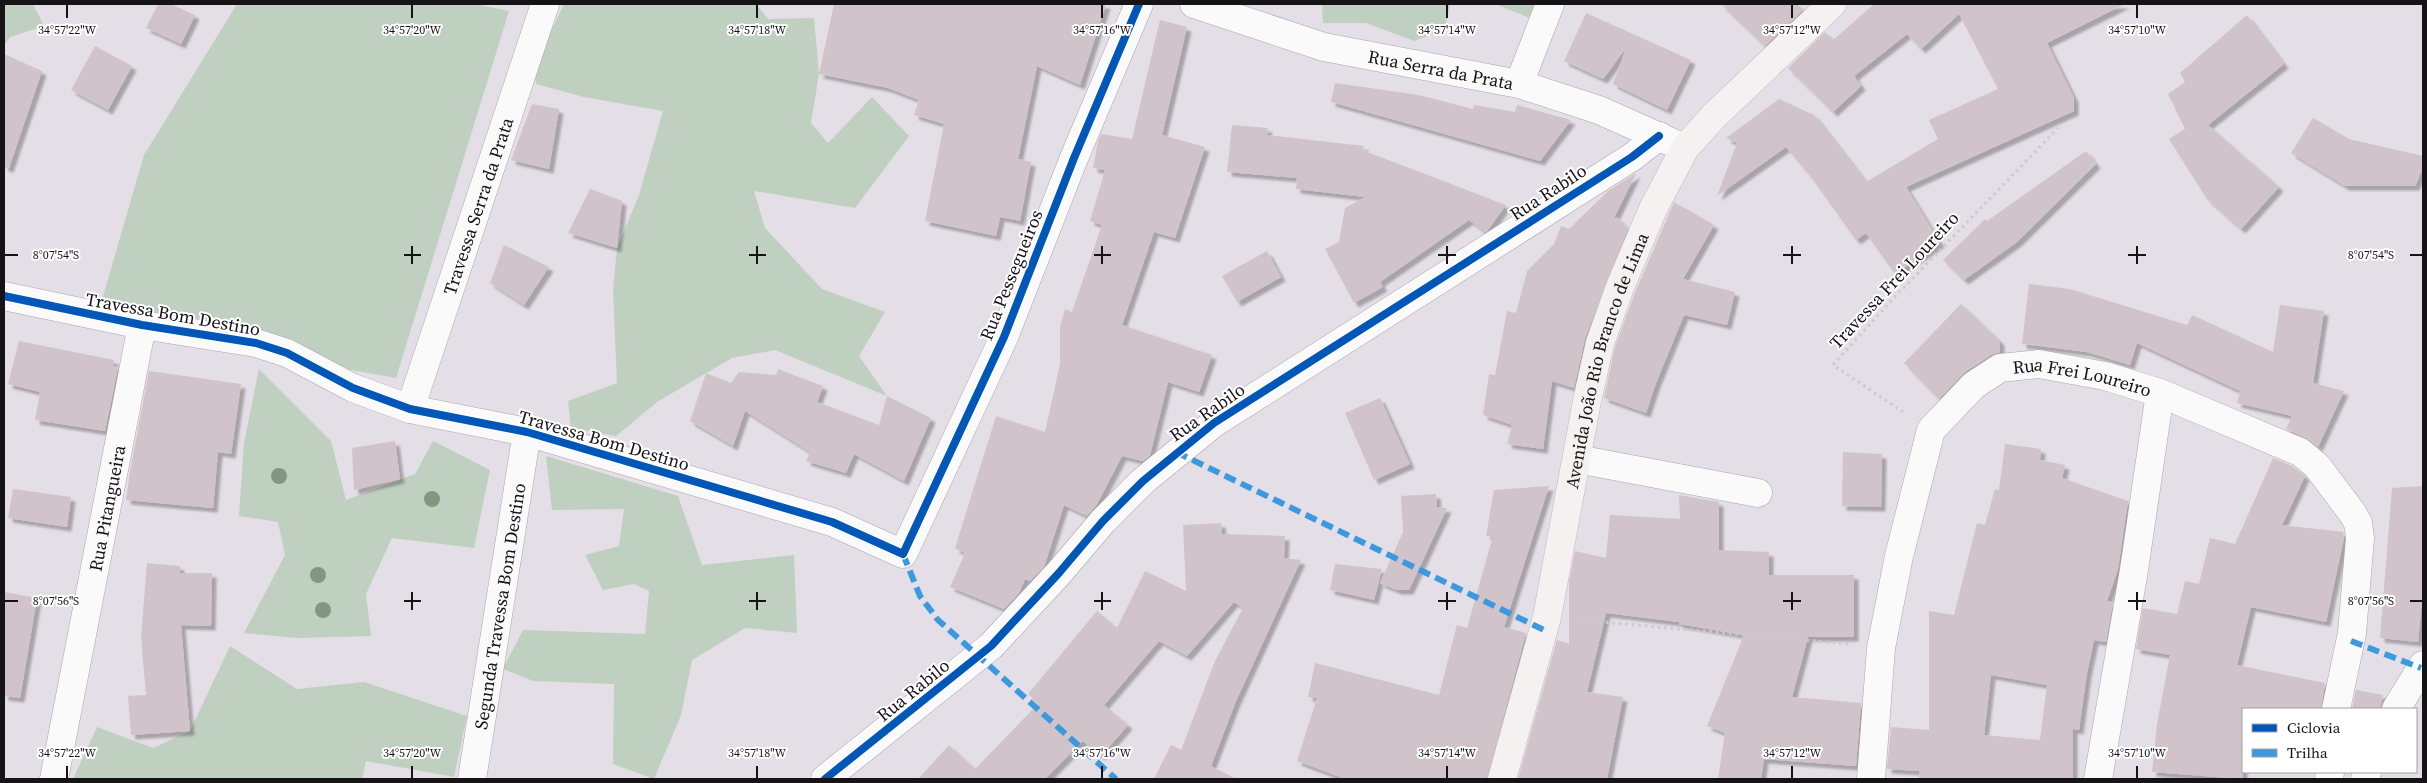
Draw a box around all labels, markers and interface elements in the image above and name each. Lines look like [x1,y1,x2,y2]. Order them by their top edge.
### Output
text: 34°57'22"W [38,22,96,38]
text: 34°57'20"W [383,22,441,38]
text: 34°57'18"W [728,22,786,38]
text: 34°57'16"W [1073,22,1131,38]
text: 34°57'14"W [1418,22,1476,38]
text: 34°57'12"W [1763,22,1821,38]
text: 34°57'10"W [2108,22,2166,38]
street label: Rua Serra da Prata [1366,43,1517,95]
street label: Travessa Serra da Prata [436,113,519,298]
street label: Rua Rabilo [1505,158,1591,226]
street label: Rua Pessegueiros [973,206,1049,344]
street label: Travessa Frei Loureiro [1824,206,1965,354]
street label: Avenida João Rio Branco de Lima [1559,228,1655,491]
text: 8°07'54"S [33,247,79,263]
text: 8°07'54"S [2348,247,2394,263]
street label: Travessa Bom Destino [84,286,262,342]
street label: Rua Frei Loureiro [2011,351,2155,402]
street label: Rua Rabilo [1164,377,1250,447]
street label: Travessa Bom Destino [516,404,693,476]
street label: Rua Pitangueira [82,442,131,573]
street label: Segunda Travessa Bom Destino [468,481,531,731]
text: 8°07'56"S [33,593,79,609]
text: 8°07'56"S [2348,593,2394,609]
street label: Rua Rabilo [871,653,955,727]
legend [2242,708,2417,773]
text: Ciclovia [2287,717,2341,738]
text: Trilha [2287,742,2328,763]
text: 34°57'22"W [38,745,96,761]
text: 34°57'20"W [383,745,441,761]
text: 34°57'18"W [728,745,786,761]
text: 34°57'16"W [1073,745,1131,761]
text: 34°57'14"W [1418,745,1476,761]
text: 34°57'12"W [1763,745,1821,761]
text: 34°57'10"W [2108,745,2166,761]

